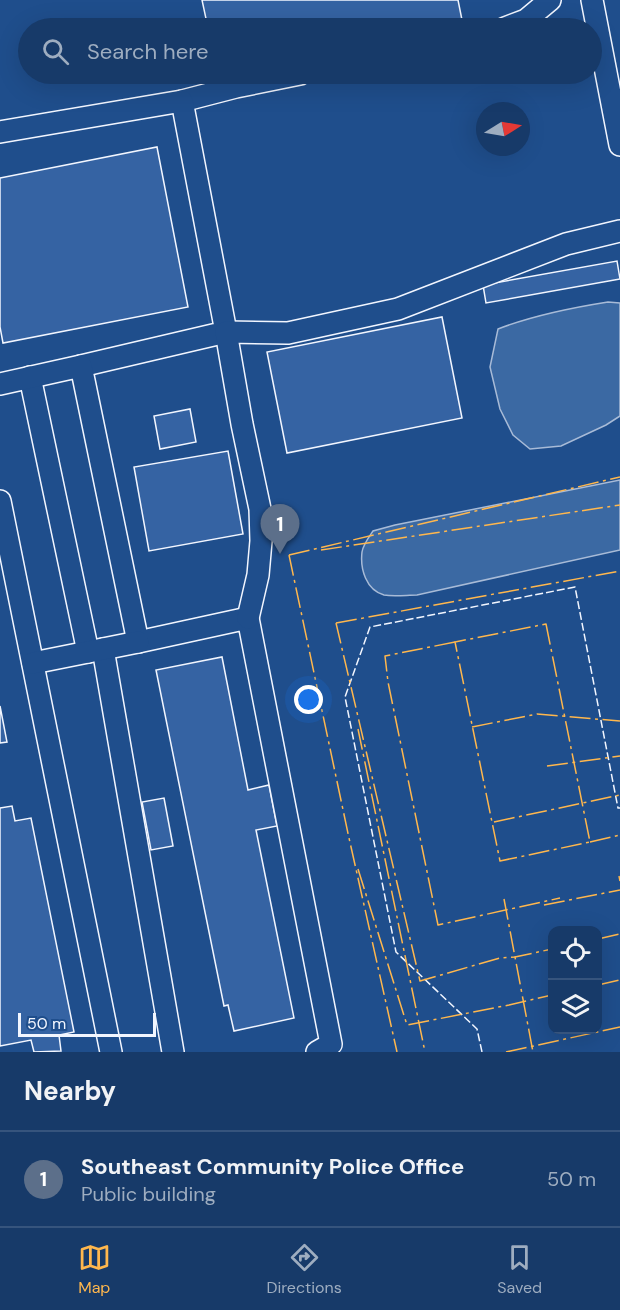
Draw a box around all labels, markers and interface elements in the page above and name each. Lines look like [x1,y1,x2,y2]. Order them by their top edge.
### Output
search box [18,18,602,84]
icon: search [39,35,72,68]
text: Search here [87,37,208,66]
north arrow [476,102,530,156]
pin: 1 [260,504,300,554]
your location [294,685,323,714]
map controls [548,926,602,1034]
button: locate [548,926,602,980]
button: layers [548,980,602,1034]
scale bar [18,1010,156,1038]
text: 50 m [27,1013,66,1034]
text: Nearby [24,1074,116,1108]
text: Southeast Community Police Office [81,1152,464,1181]
text: 1 [40,1166,47,1192]
text: 50 m [547,1166,596,1192]
text: Public building [81,1181,216,1207]
tab: Map [78,1241,111,1298]
tab: Directions [266,1241,342,1298]
tab: Saved [497,1241,542,1298]

